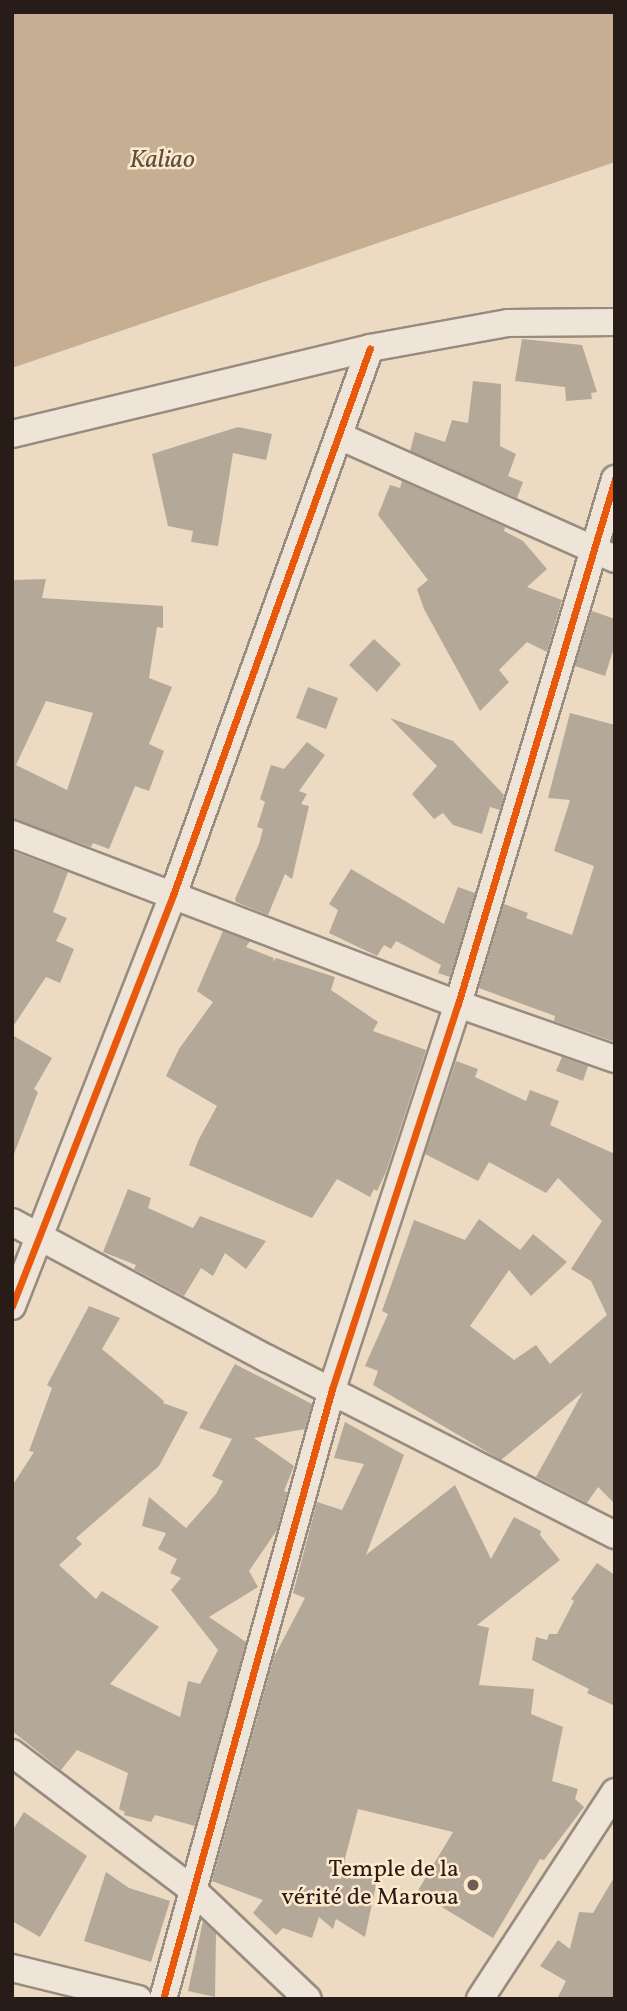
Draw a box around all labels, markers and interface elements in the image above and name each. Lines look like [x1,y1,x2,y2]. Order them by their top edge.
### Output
water label: Kaliao [129,145,195,177]
place label: Temple de la vérité de Maroua [281,1857,459,1913]
marker: Temple de la vérité de Maroua [465,1877,481,1893]

